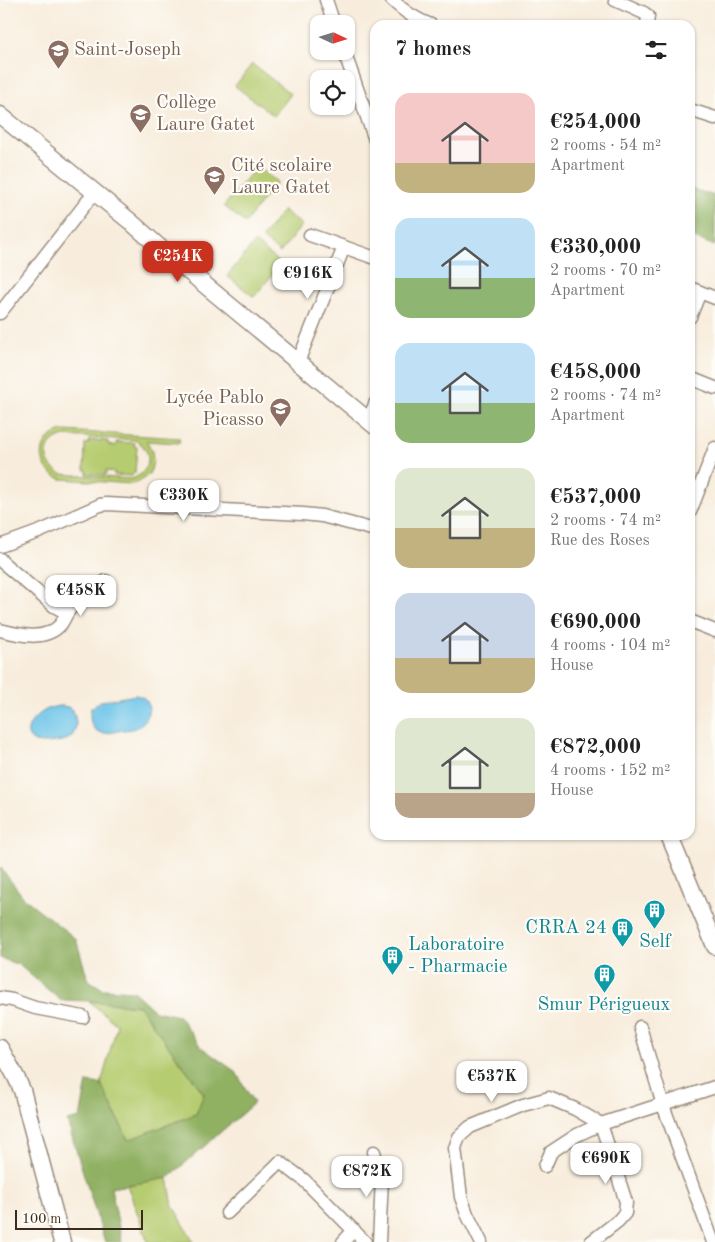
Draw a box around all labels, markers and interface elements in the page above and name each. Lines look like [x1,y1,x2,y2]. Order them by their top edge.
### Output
north arrow [310,15,355,60]
map controls [310,15,355,115]
icon: filters [642,36,670,64]
school or university icon: Saint-Joseph [46,38,70,69]
text: 7 homes [395,39,471,60]
place label: Saint-Joseph [74,41,181,60]
button: locate [310,70,355,115]
place label: Collège Laure Gatet [156,94,255,135]
school or university icon: Collège Laure Gatet [128,102,152,133]
text: €254,000 [550,112,641,133]
icon: home [435,113,495,173]
text: 2 rooms · 54 m² [550,138,661,154]
place label: Cité scolaire Laure Gatet [231,157,332,198]
text: Apartment [550,158,625,174]
school or university icon: Cité scolaire Laure Gatet [203,165,227,196]
text: €330,000 [550,237,641,258]
icon: home [435,238,495,298]
pin: €254K [143,240,213,283]
text: €254K [153,249,203,265]
pin: €916K [273,258,343,300]
text: 2 rooms · 70 m² [550,263,661,279]
text: €916K [283,266,333,282]
text: Apartment [550,283,625,299]
text: €458,000 [550,362,641,383]
icon: home [435,363,495,423]
text: 2 rooms · 74 m² [550,388,661,404]
place label: Lycée Pablo Picasso [165,389,264,430]
school or university icon: Lycée Pablo Picasso [268,397,292,428]
text: Apartment [550,408,625,424]
pin: €330K [149,480,219,522]
text: €537,000 [550,487,641,508]
text: €330K [159,488,209,504]
icon: home [435,488,495,548]
text: 2 rooms · 74 m² [550,513,661,529]
text: Rue des Roses [550,533,650,549]
pin: €458K [46,574,116,617]
text: €458K [56,583,106,599]
text: €690,000 [550,612,641,633]
icon: home [435,613,495,673]
text: 4 rooms · 104 m² [550,638,670,654]
text: House [550,658,593,674]
text: €872,000 [550,737,641,758]
icon: home [435,738,495,798]
text: 4 rooms · 152 m² [550,763,670,779]
text: House [550,783,593,799]
building icon: Self [643,899,667,930]
building icon: CRRA 24 [611,916,635,947]
place label: CRRA 24 [525,919,607,938]
place label: Self [639,933,672,952]
place label: Laboratoire - Pharmacie [408,936,507,977]
building icon: Laboratoire - Pharmacie [380,944,404,975]
building icon: Smur Périgueux [592,962,616,993]
place label: Smur Périgueux [538,996,671,1015]
pin: €537K [457,1060,527,1103]
text: €537K [467,1069,517,1085]
pin: €690K [571,1142,641,1185]
text: €690K [581,1151,631,1167]
pin: €872K [332,1156,402,1198]
text: €872K [342,1164,392,1180]
scale bar [15,1207,142,1230]
text: 100 m [22,1212,61,1226]

